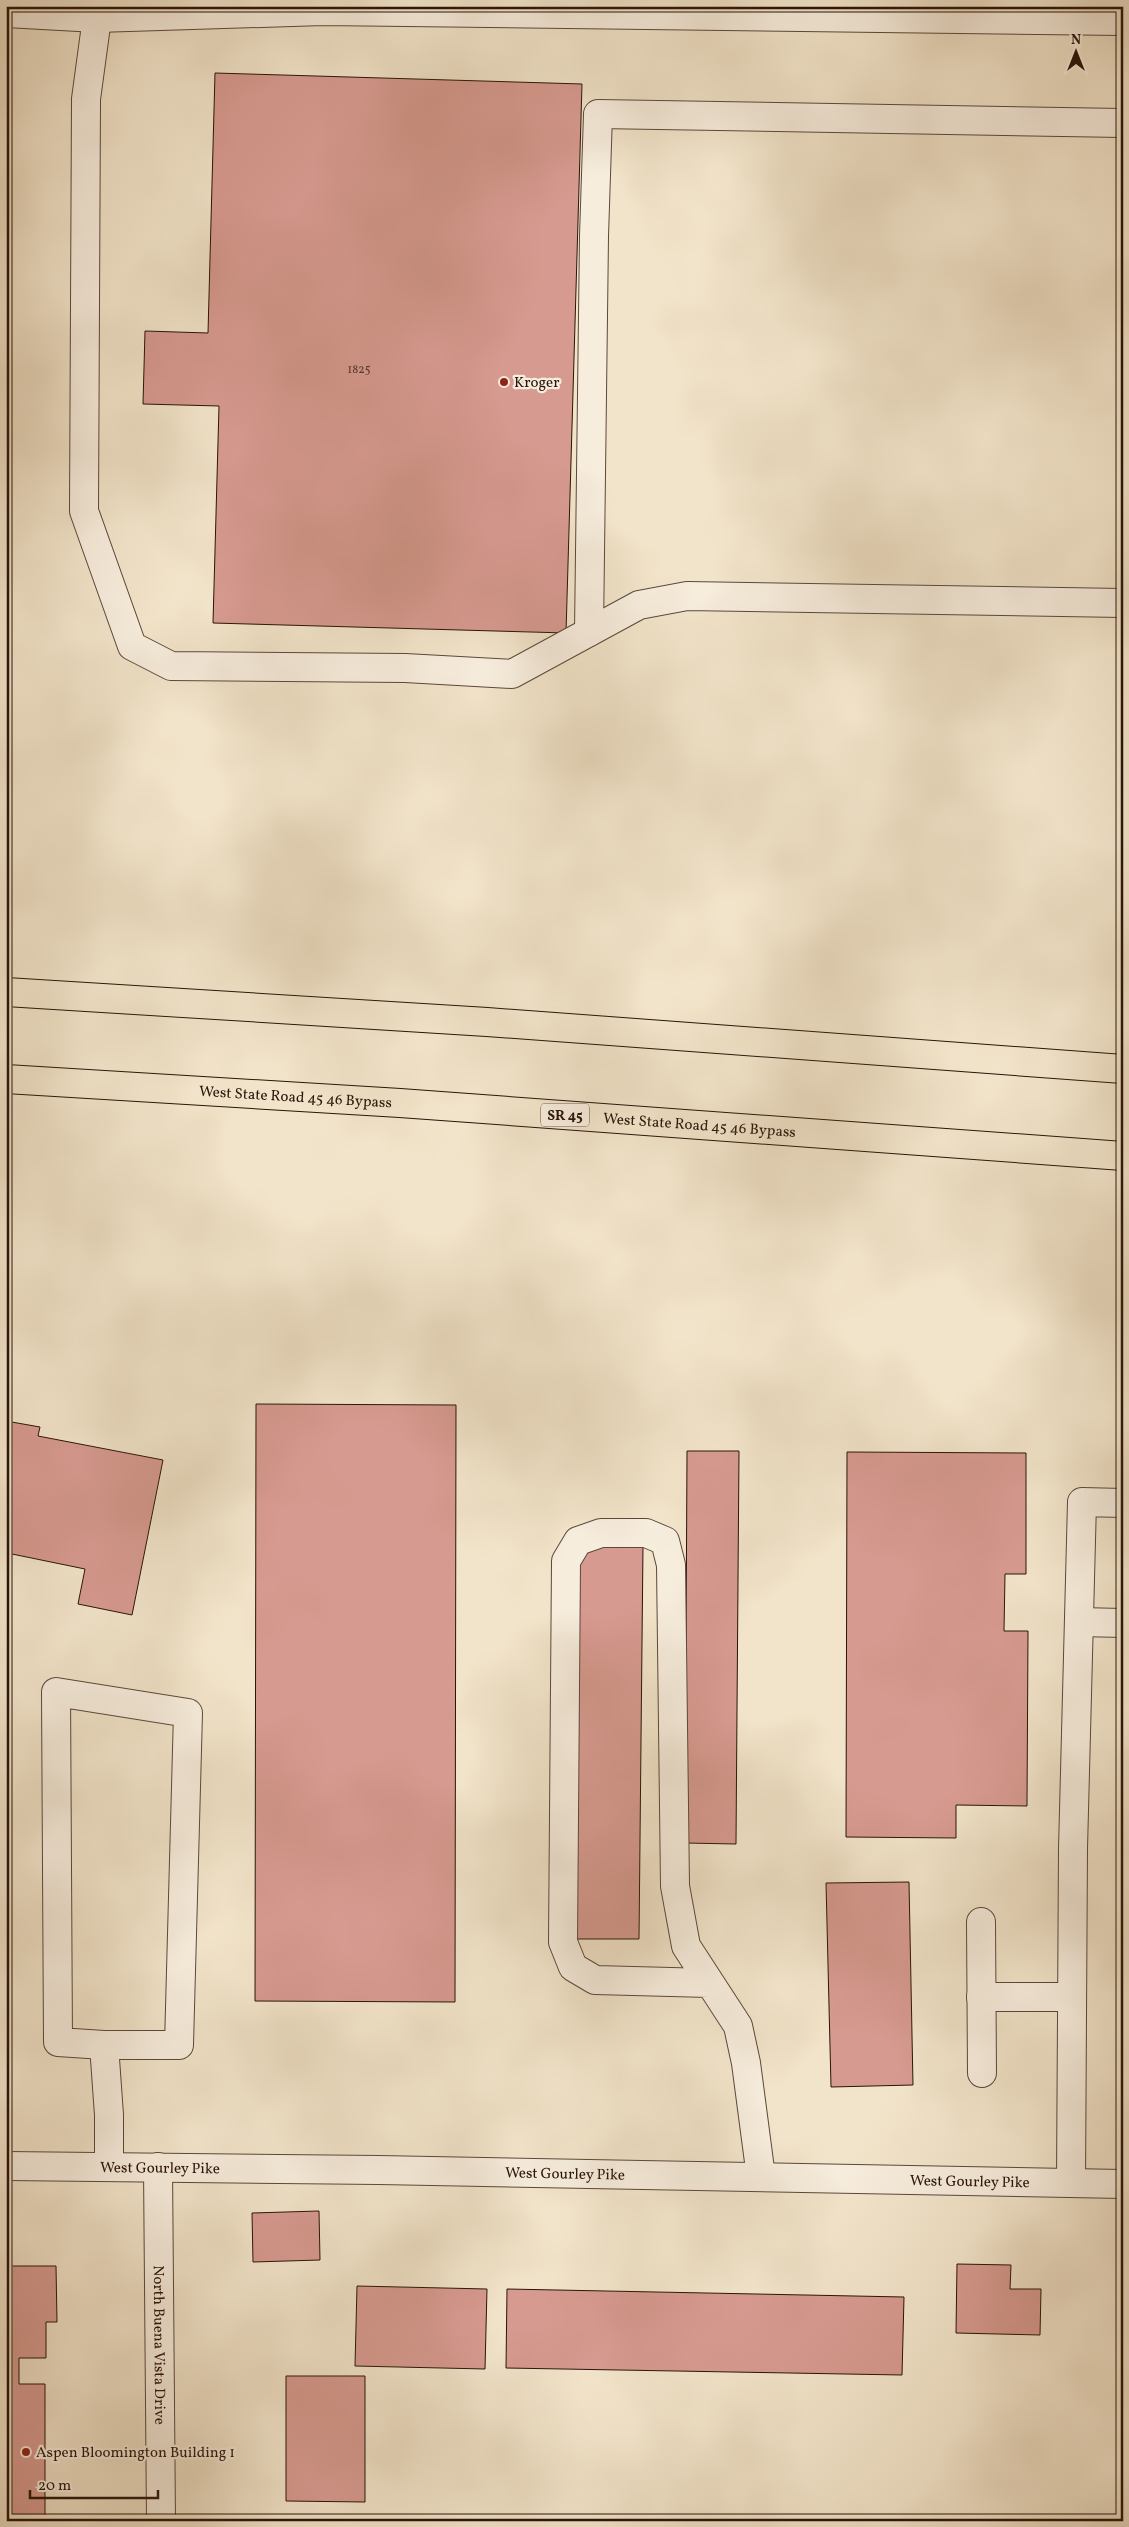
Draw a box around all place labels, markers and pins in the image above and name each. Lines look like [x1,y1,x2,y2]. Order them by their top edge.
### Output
place label: Kroger [514,373,560,394]
marker: Kroger [498,376,510,388]
place label: Aspen Bloomington Building 1 [36,2443,235,2464]
marker: Aspen Bloomington Building 1 [20,2446,32,2458]

